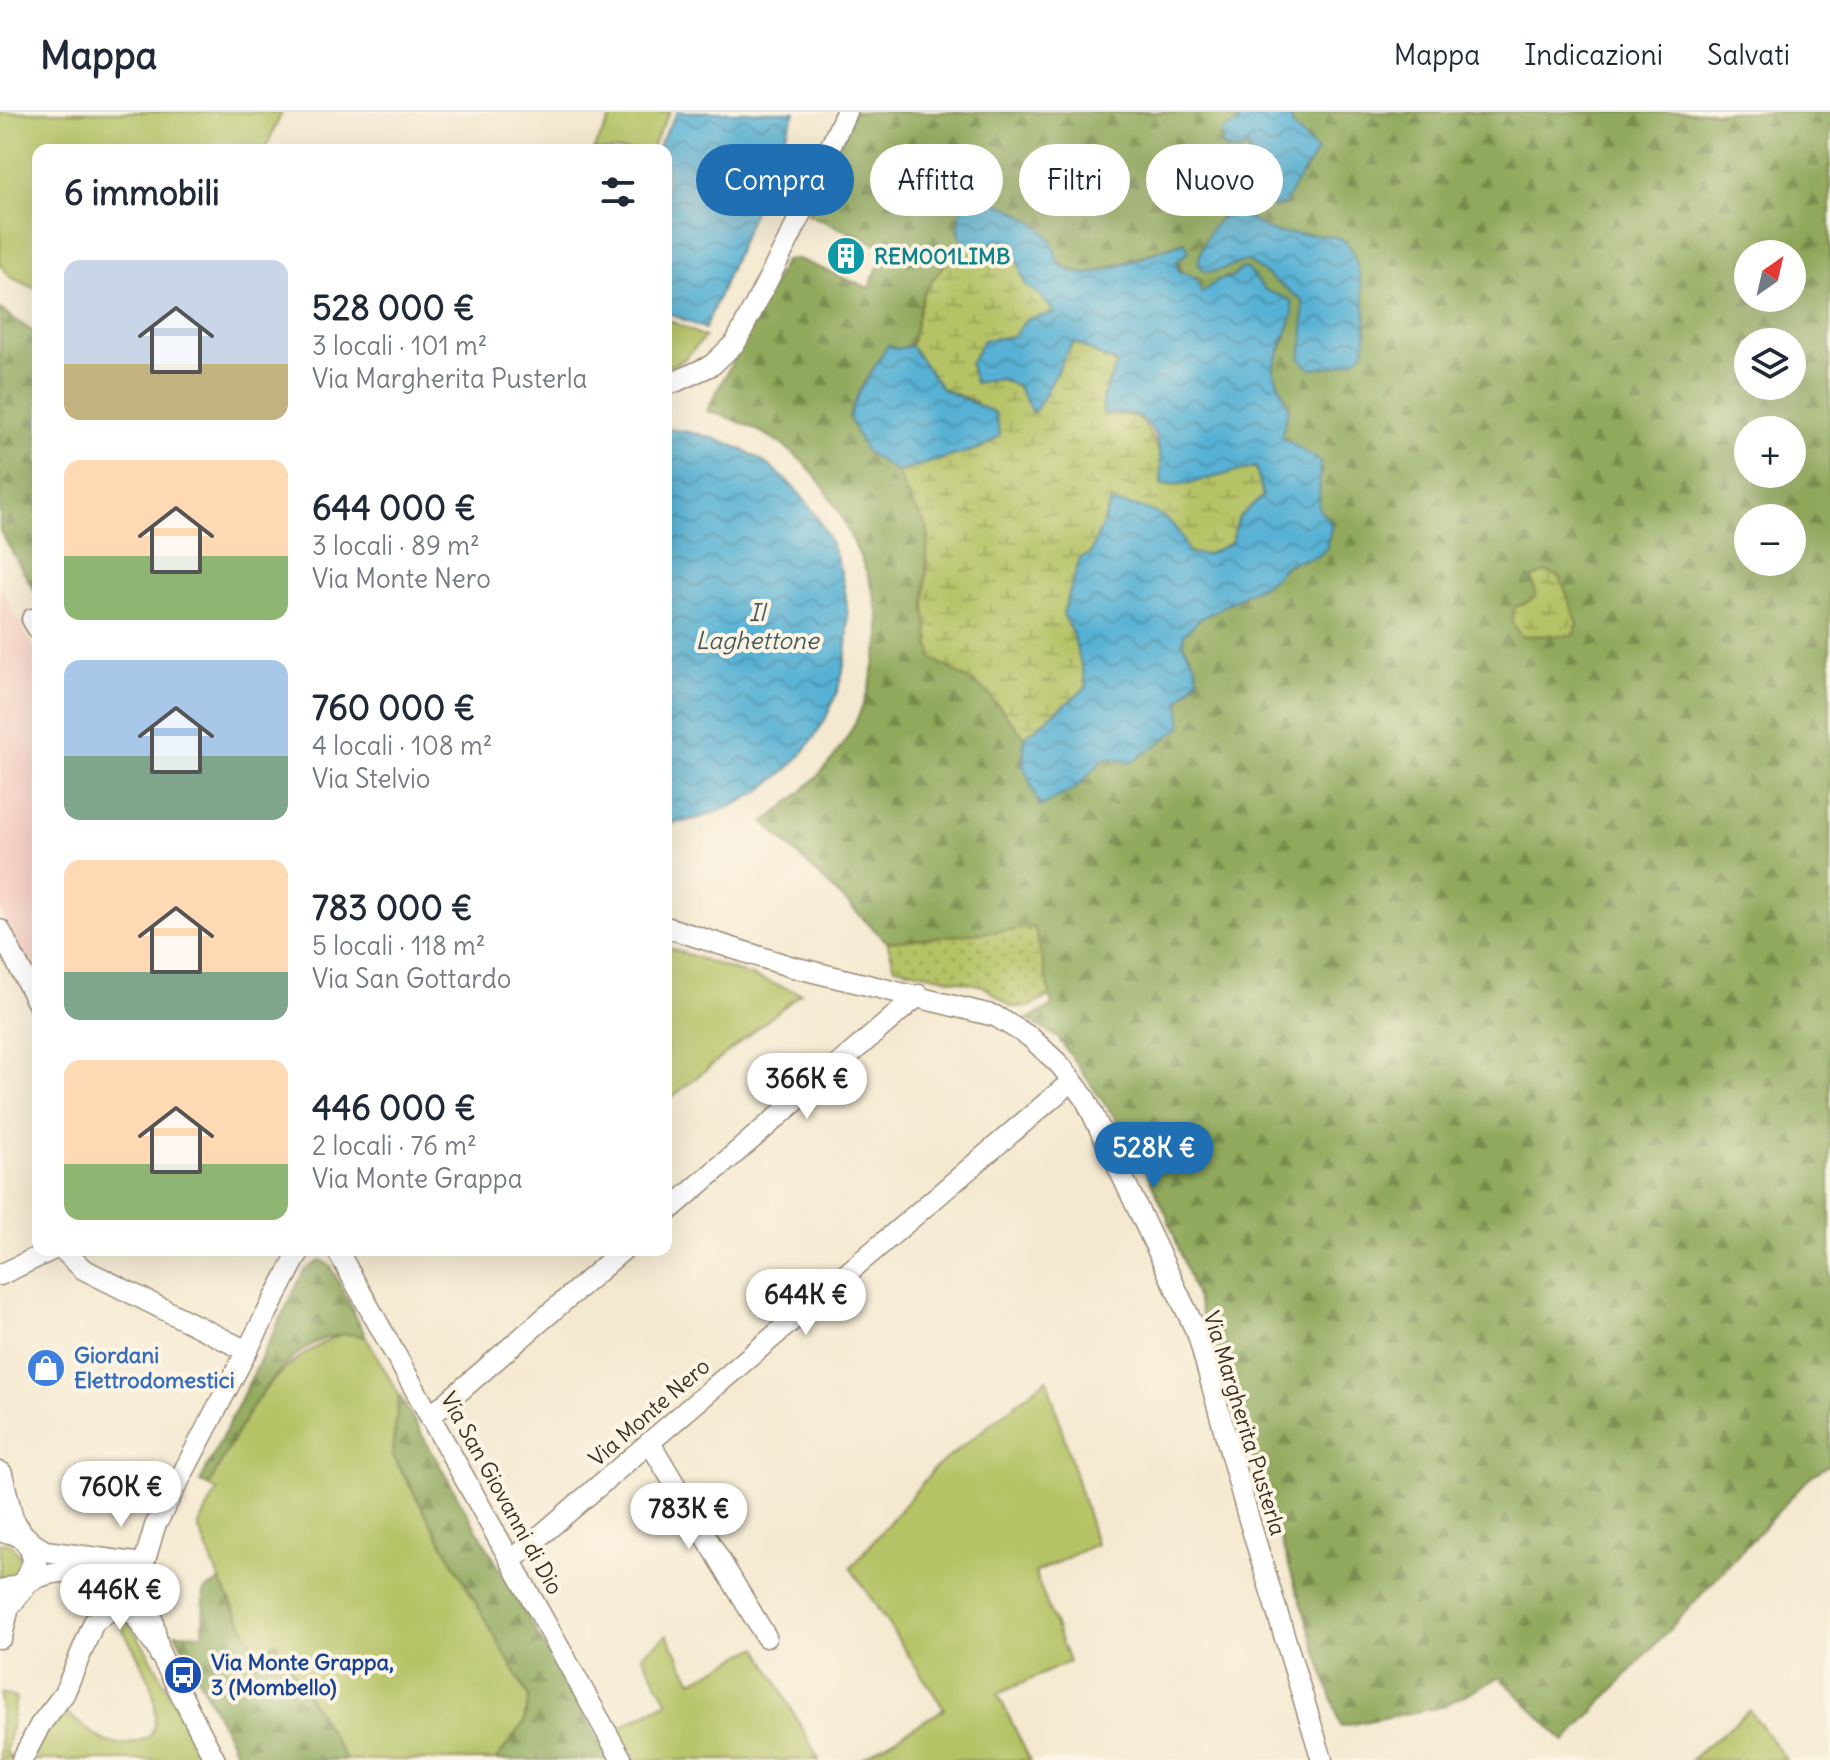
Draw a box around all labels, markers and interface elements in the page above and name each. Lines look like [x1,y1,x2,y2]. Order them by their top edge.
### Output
text: Mappa [40,32,157,79]
text: Mappa [1394,37,1480,73]
text: Indicazioni [1524,37,1663,73]
text: Salvati [1707,37,1790,73]
chip: Compra [696,144,854,216]
chip: Affitta [870,144,1003,216]
chip: Filtri [1019,144,1130,216]
chip: Nuovo [1146,144,1283,216]
icon: filters [596,170,640,214]
text: 6 immobili [64,171,220,214]
building icon: REM001LIMB [825,235,867,277]
north arrow [1734,240,1806,312]
map controls [1734,240,1806,576]
place label: REM001LIMB [874,242,1010,270]
text: 528 000 € [312,286,475,329]
icon: home [128,292,224,388]
button: layers [1734,328,1806,400]
text: 3 locali · 101 m² [312,329,488,362]
text: Via Margherita Pusterla [312,362,587,395]
button: + [1734,416,1806,488]
text: 644 000 € [312,486,476,529]
icon: home [128,492,224,588]
button: − [1734,504,1806,576]
text: 3 locali · 89 m² [312,529,480,562]
text: Via Monte Nero [312,562,491,595]
water label: Il Laghettone [695,597,821,655]
text: 760 000 € [312,686,475,729]
icon: home [128,692,224,788]
text: 4 locali · 108 m² [312,729,492,762]
text: Via Stelvio [312,762,430,795]
text: 783 000 € [312,886,473,929]
icon: home [128,892,224,988]
text: 5 locali · 118 m² [312,929,486,962]
text: Via San Gottardo [312,962,511,995]
pin: 366K € [742,1053,872,1121]
text: 366K € [765,1062,849,1095]
text: 446 000 € [312,1086,476,1129]
icon: home [128,1092,224,1188]
pin: 528K € [1089,1122,1219,1190]
text: 2 locali · 76 m² [312,1129,477,1162]
text: 528K € [1112,1131,1196,1164]
text: Via Monte Grappa [312,1162,523,1195]
pin: 644K € [741,1269,871,1337]
text: 644K € [764,1278,848,1311]
street label: Via Margherita Pusterla [1198,1308,1292,1538]
place label: Giordani Elettrodomestici [74,1341,235,1394]
shop icon: Giordani Elettrodomestici [25,1347,67,1389]
street label: Via Monte Nero [583,1352,715,1472]
street label: Via San Giovanni di Dio [435,1387,569,1599]
pin: 760K € [56,1461,186,1529]
text: 760K € [79,1470,163,1503]
pin: 783K € [624,1483,754,1551]
text: 783K € [648,1492,730,1525]
pin: 446K € [55,1564,185,1632]
text: 446K € [78,1573,162,1606]
place label: Via Monte Grappa, 3 (Mombello) [211,1648,394,1701]
bus stop icon: Via Monte Grappa, 3 (Mombello) [162,1654,204,1696]

